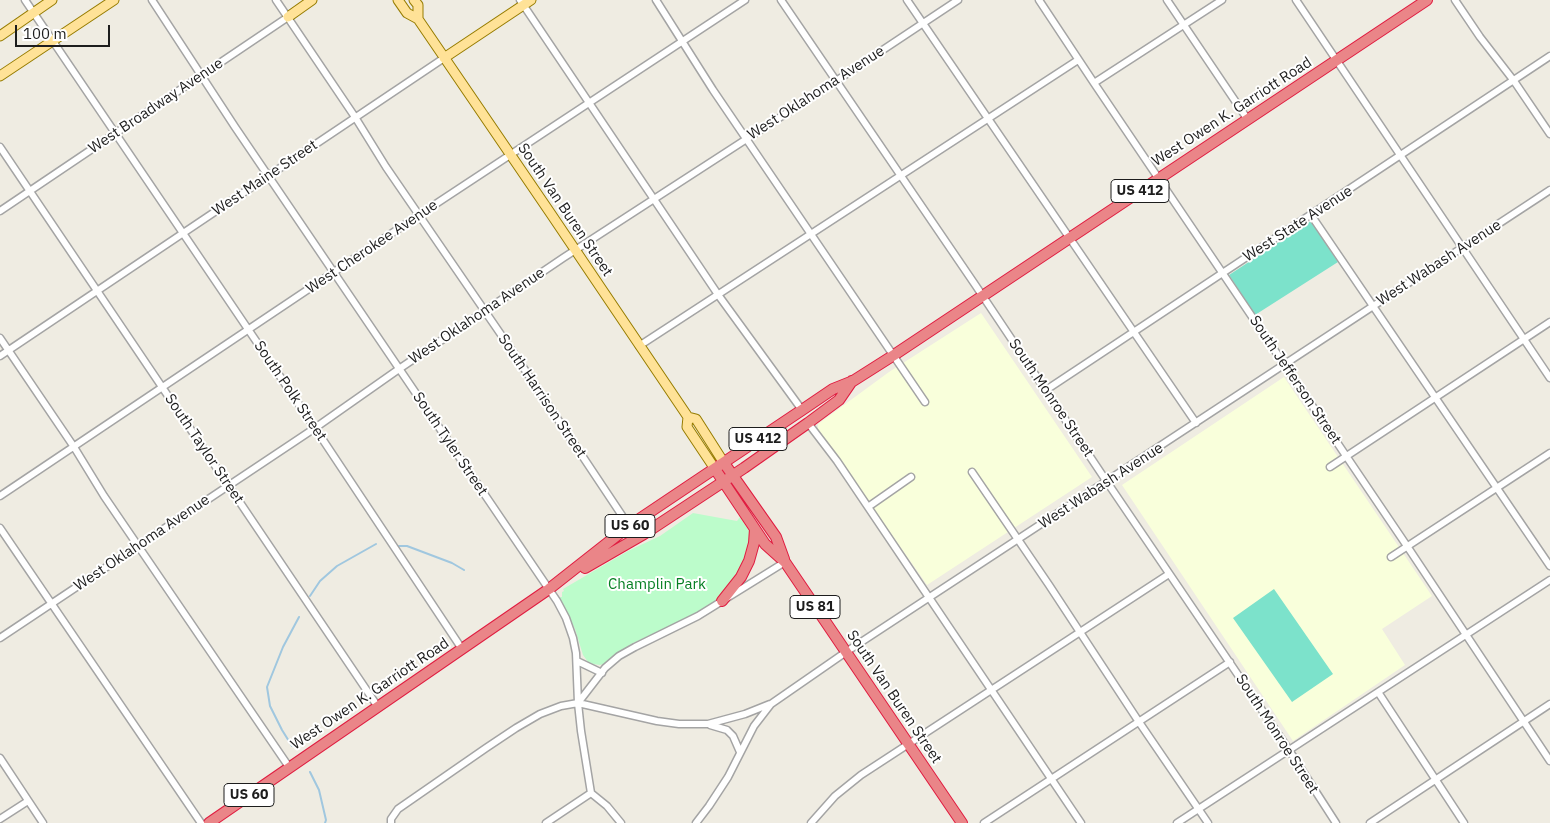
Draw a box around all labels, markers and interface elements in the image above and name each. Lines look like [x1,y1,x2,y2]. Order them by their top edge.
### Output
scale bar [18,15,112,47]
text: 100 m [23,24,67,43]
street label: West Oklahoma Avenue [744,42,888,144]
street label: West Broadway Avenue [85,54,227,158]
street label: West Owen K. Garriott Road [1149,54,1315,170]
street label: West Maine Street [209,136,321,220]
street label: South Van Buren Street [514,140,616,280]
road number: US 412 [1111,180,1169,202]
street label: West State Avenue [1240,182,1356,266]
street label: West Cherokee Avenue [303,196,441,298]
street label: West Wabash Avenue [1373,216,1505,310]
street label: West Oklahoma Avenue [406,264,548,368]
street label: South Jefferson Street [1245,312,1345,448]
street label: South Harrison Street [494,331,590,461]
street label: South Monroe Street [1005,335,1097,461]
street label: South Polk Street [250,338,330,444]
street label: South Tyler Street [409,389,491,499]
street label: South Taylor Street [161,391,247,507]
road number: US 412 [729,428,787,450]
street label: West Wabash Avenue [1035,439,1167,533]
street label: West Oklahoma Avenue [71,491,213,595]
road number: US 60 [605,514,655,538]
park label: Champlin Park [608,576,706,594]
road number: US 81 [790,596,840,618]
street label: South Van Buren Street [843,627,945,767]
street label: West Owen K. Garriott Road [287,634,453,754]
street label: South Monroe Street [1232,671,1322,797]
road number: US 60 [224,784,274,806]

